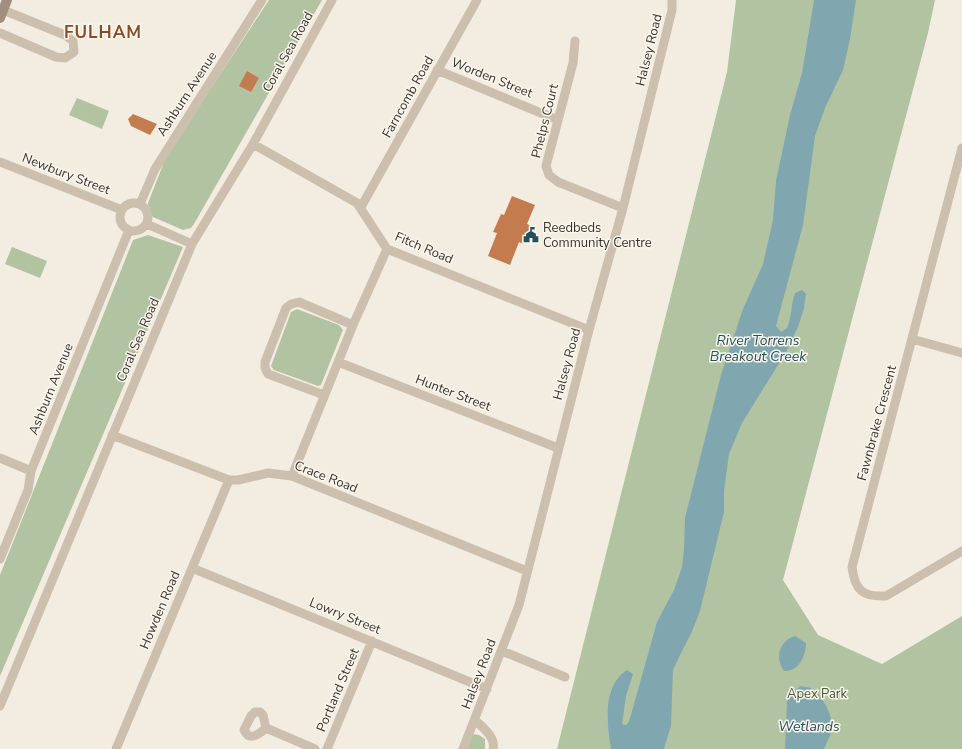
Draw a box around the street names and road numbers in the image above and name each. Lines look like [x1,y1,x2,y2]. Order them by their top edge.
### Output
street label: Coral Sea Road [258,8,318,96]
street label: Halsey Road [631,12,667,88]
street label: Ashburn Avenue [153,48,221,140]
street label: Farncomb Road [378,53,438,141]
street label: Worden Street [449,54,536,103]
street label: Phelps Court [527,82,563,160]
street label: Newbury Street [19,149,113,199]
street label: Fitch Road [392,228,456,268]
street label: Coral Sea Road [112,295,164,385]
street label: Halsey Road [549,326,585,402]
street label: Ashburn Avenue [24,340,78,438]
street label: Fawnbrake Crescent [853,363,901,483]
street label: Hunter Street [413,370,494,416]
street label: Crace Road [292,457,360,497]
street label: Howden Road [135,568,185,652]
street label: Lowry Street [307,593,384,639]
street label: Halsey Road [457,636,501,712]
street label: Portland Street [312,645,364,735]

